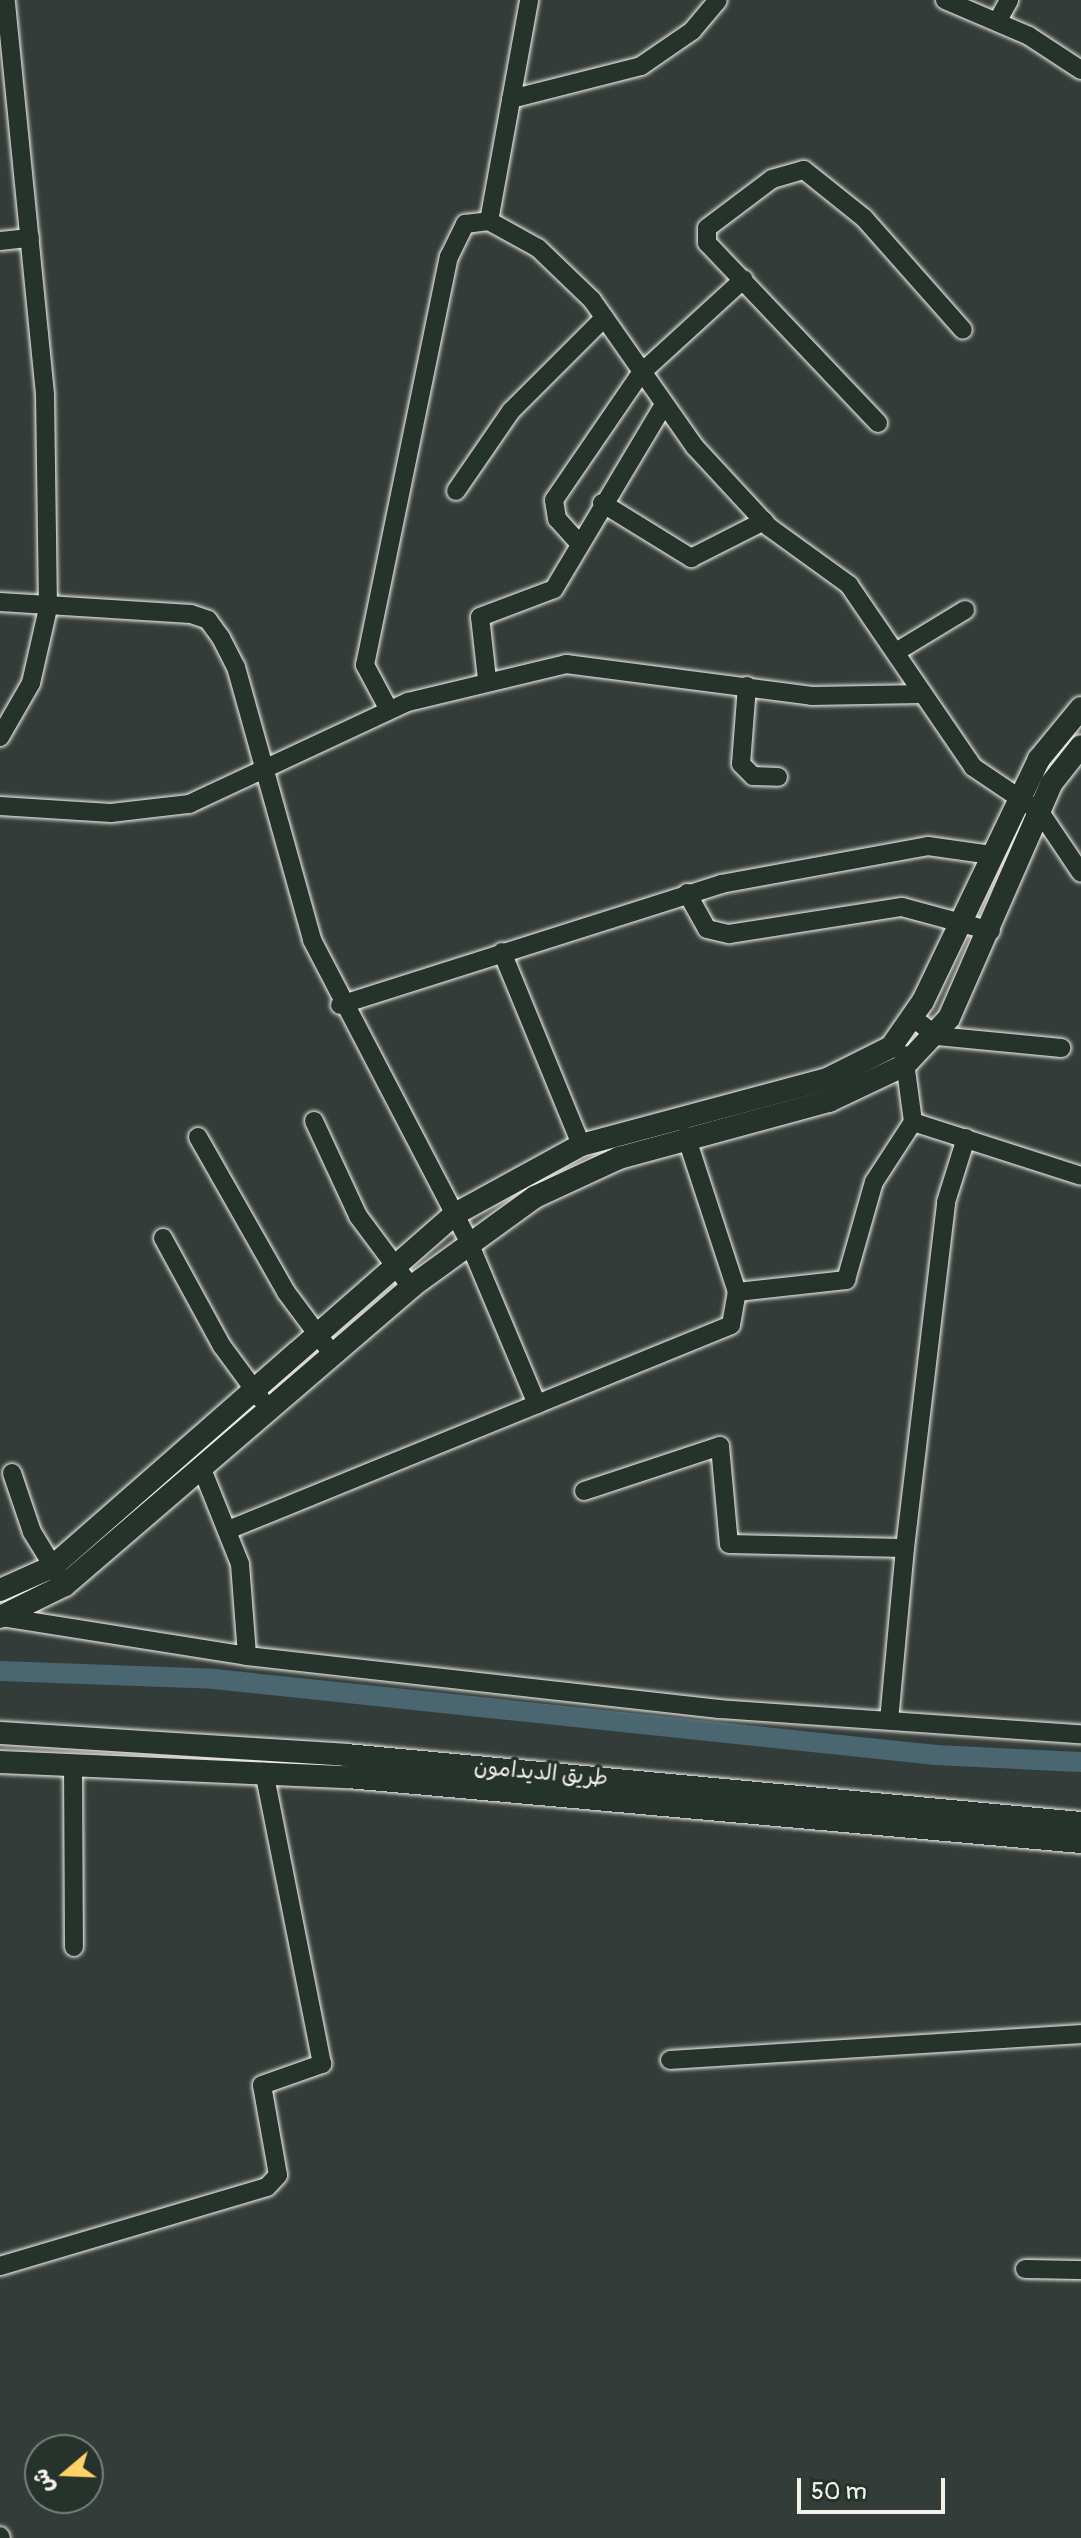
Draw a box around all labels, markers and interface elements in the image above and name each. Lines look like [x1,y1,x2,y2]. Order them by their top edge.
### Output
street label: طريق الديدامون [473,1754,609,1792]
north arrow [24,2434,104,2514]
scale bar [801,2462,949,2512]
text: ش [26,2465,60,2497]
text: 50 m [811,2477,867,2506]

